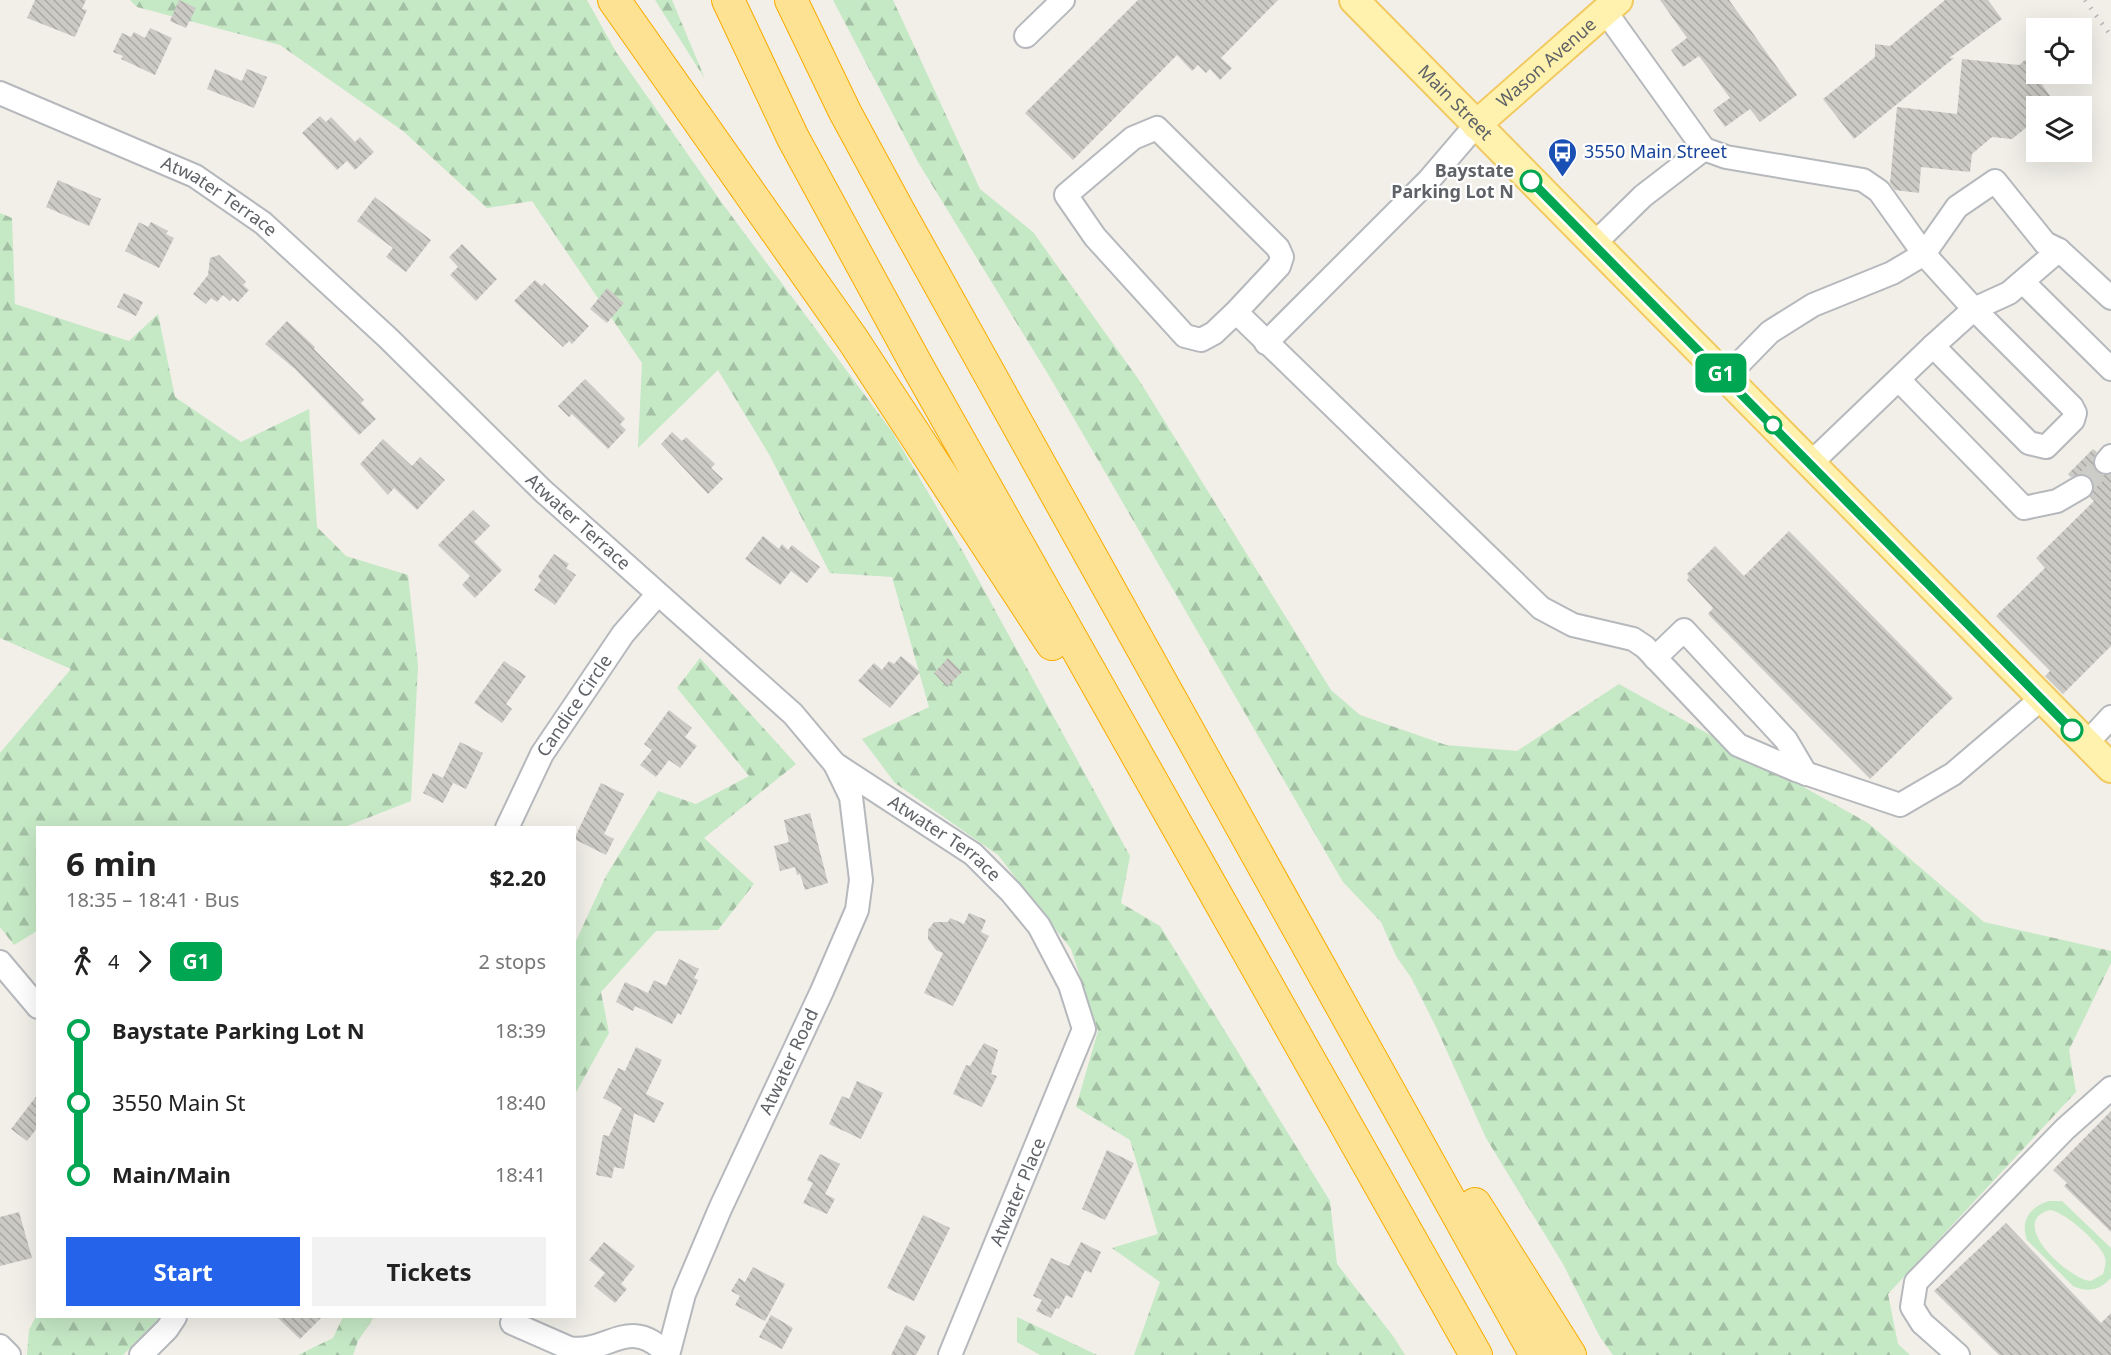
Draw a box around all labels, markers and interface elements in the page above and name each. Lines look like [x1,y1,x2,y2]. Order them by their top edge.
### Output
street label: Wason Avenue [1491,12,1601,112]
map controls [2026,18,2092,162]
button: locate [2026,18,2092,84]
street label: Main Street [1413,59,1499,145]
button: layers [2026,96,2092,162]
bus stop icon: 3550 Main Street [1547,136,1579,178]
place label: 3550 Main Street [1584,139,1727,163]
street label: Atwater Terrace [158,150,283,241]
place label: Baystate Parking Lot N [1391,158,1514,203]
marker: Baystate Parking Lot N [1520,170,1542,192]
line badge: G1 [1694,354,1748,392]
text: G1 [1707,359,1735,387]
unlabelled marker [1764,416,1782,434]
street label: Atwater Terrace [521,468,636,575]
street label: Candice Circle [531,649,617,761]
unlabelled marker [2061,719,2083,741]
street label: Atwater Terrace [884,789,1007,886]
text: 6 min [66,841,157,886]
text: $2.20 [489,862,546,892]
text: 18:35 – 18:41 · Bus [66,886,239,913]
icon: walk [66,945,99,978]
icon: forward [128,945,161,978]
text: G1 [182,947,210,975]
text: 4 [108,948,119,975]
text: 2 stops [479,948,546,975]
street label: Atwater Road [753,1004,823,1118]
text: Baystate Parking Lot N [112,1015,365,1045]
text: 18:39 [495,1017,546,1044]
text: 3550 Main St [112,1087,245,1117]
text: 18:40 [495,1089,546,1116]
street label: Atwater Place [983,1134,1051,1249]
text: Main/Main [112,1159,231,1189]
text: 18:41 [495,1161,546,1188]
button: Start [66,1237,300,1306]
button: Tickets [312,1237,546,1306]

